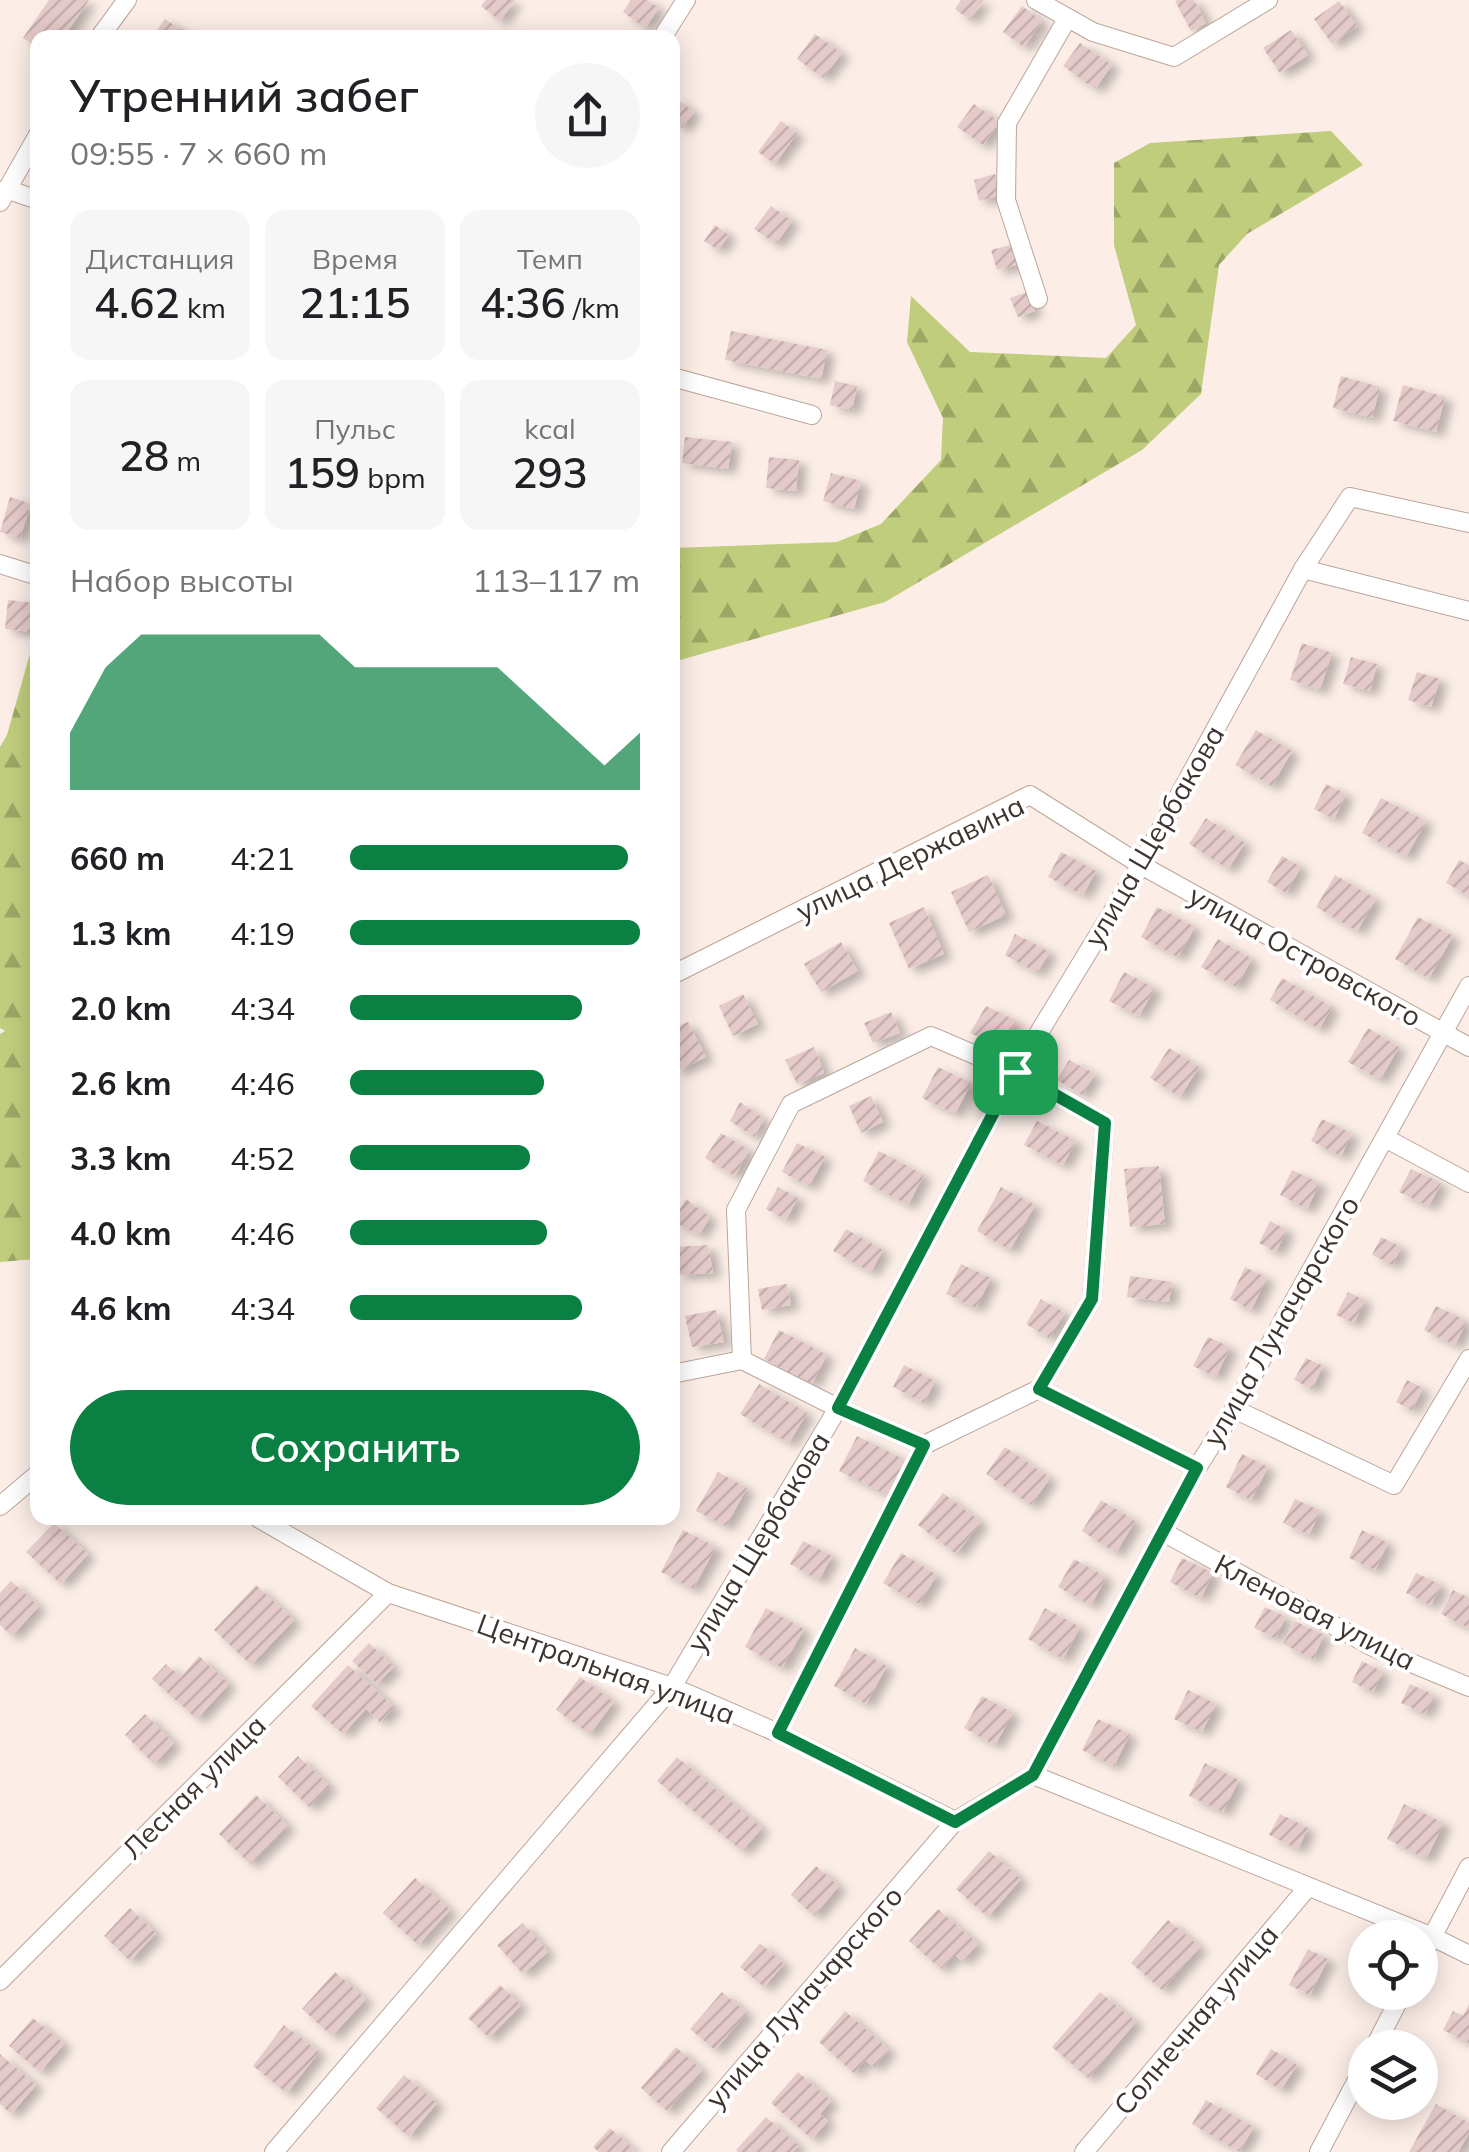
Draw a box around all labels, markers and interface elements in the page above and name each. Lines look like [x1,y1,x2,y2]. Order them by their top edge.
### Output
button: share [535,63,640,168]
text: Утренний забег [70,67,419,123]
text: 09:55 · 7 × 660 m [70,133,327,173]
text: Дистанция [86,241,234,276]
text: Время [312,241,398,276]
text: Темп [517,241,583,276]
text: 4.62 [94,276,180,329]
text: 21:15 [300,276,410,329]
text: 4:36 [480,276,566,329]
text: km [180,290,226,325]
text: /km [566,290,620,325]
text: Пульс [314,411,396,446]
text: kcal [524,411,576,446]
text: 28 [119,429,169,482]
text: m [169,443,201,478]
text: 159 [284,446,360,499]
text: 293 [512,446,588,499]
text: bpm [360,460,426,495]
text: Набор высоты [70,560,294,600]
text: 113–117 m [472,560,640,600]
street label: улица Щербакова [1076,719,1231,953]
street label: улица Державина [790,787,1030,928]
text: 660 m [70,838,165,878]
text: 4:21 [230,838,295,878]
street label: улица Островского [1183,877,1428,1034]
text: 1.3 km [70,913,172,953]
text: 4:19 [230,913,295,953]
text: 2.0 km [70,988,172,1028]
text: 4:34 [230,988,295,1028]
pin [973,1030,1058,1115]
icon: arrive [988,1045,1043,1100]
text: 2.6 km [70,1063,172,1103]
text: 4:46 [230,1063,295,1103]
text: 3.3 km [70,1138,172,1178]
text: 4:52 [230,1138,295,1178]
street label: улица Луначарского [1195,1189,1367,1452]
text: 4.0 km [70,1213,172,1253]
text: 4:46 [230,1213,295,1253]
text: 4.6 km [70,1288,172,1328]
text: 4:34 [230,1288,295,1328]
button: Сохранить [70,1390,640,1505]
street label: улица Щербакова [678,1425,837,1658]
street label: Кленовая улица [1209,1546,1421,1677]
street label: Центральная улица [473,1606,740,1731]
street label: Лесная улица [114,1707,273,1866]
street label: улица Луначарского [697,1878,910,2115]
street label: Солнечная улица [1106,1917,1285,2122]
map controls [1348,1920,1438,2120]
button: locate [1348,1920,1438,2010]
button: layers [1348,2030,1438,2120]

